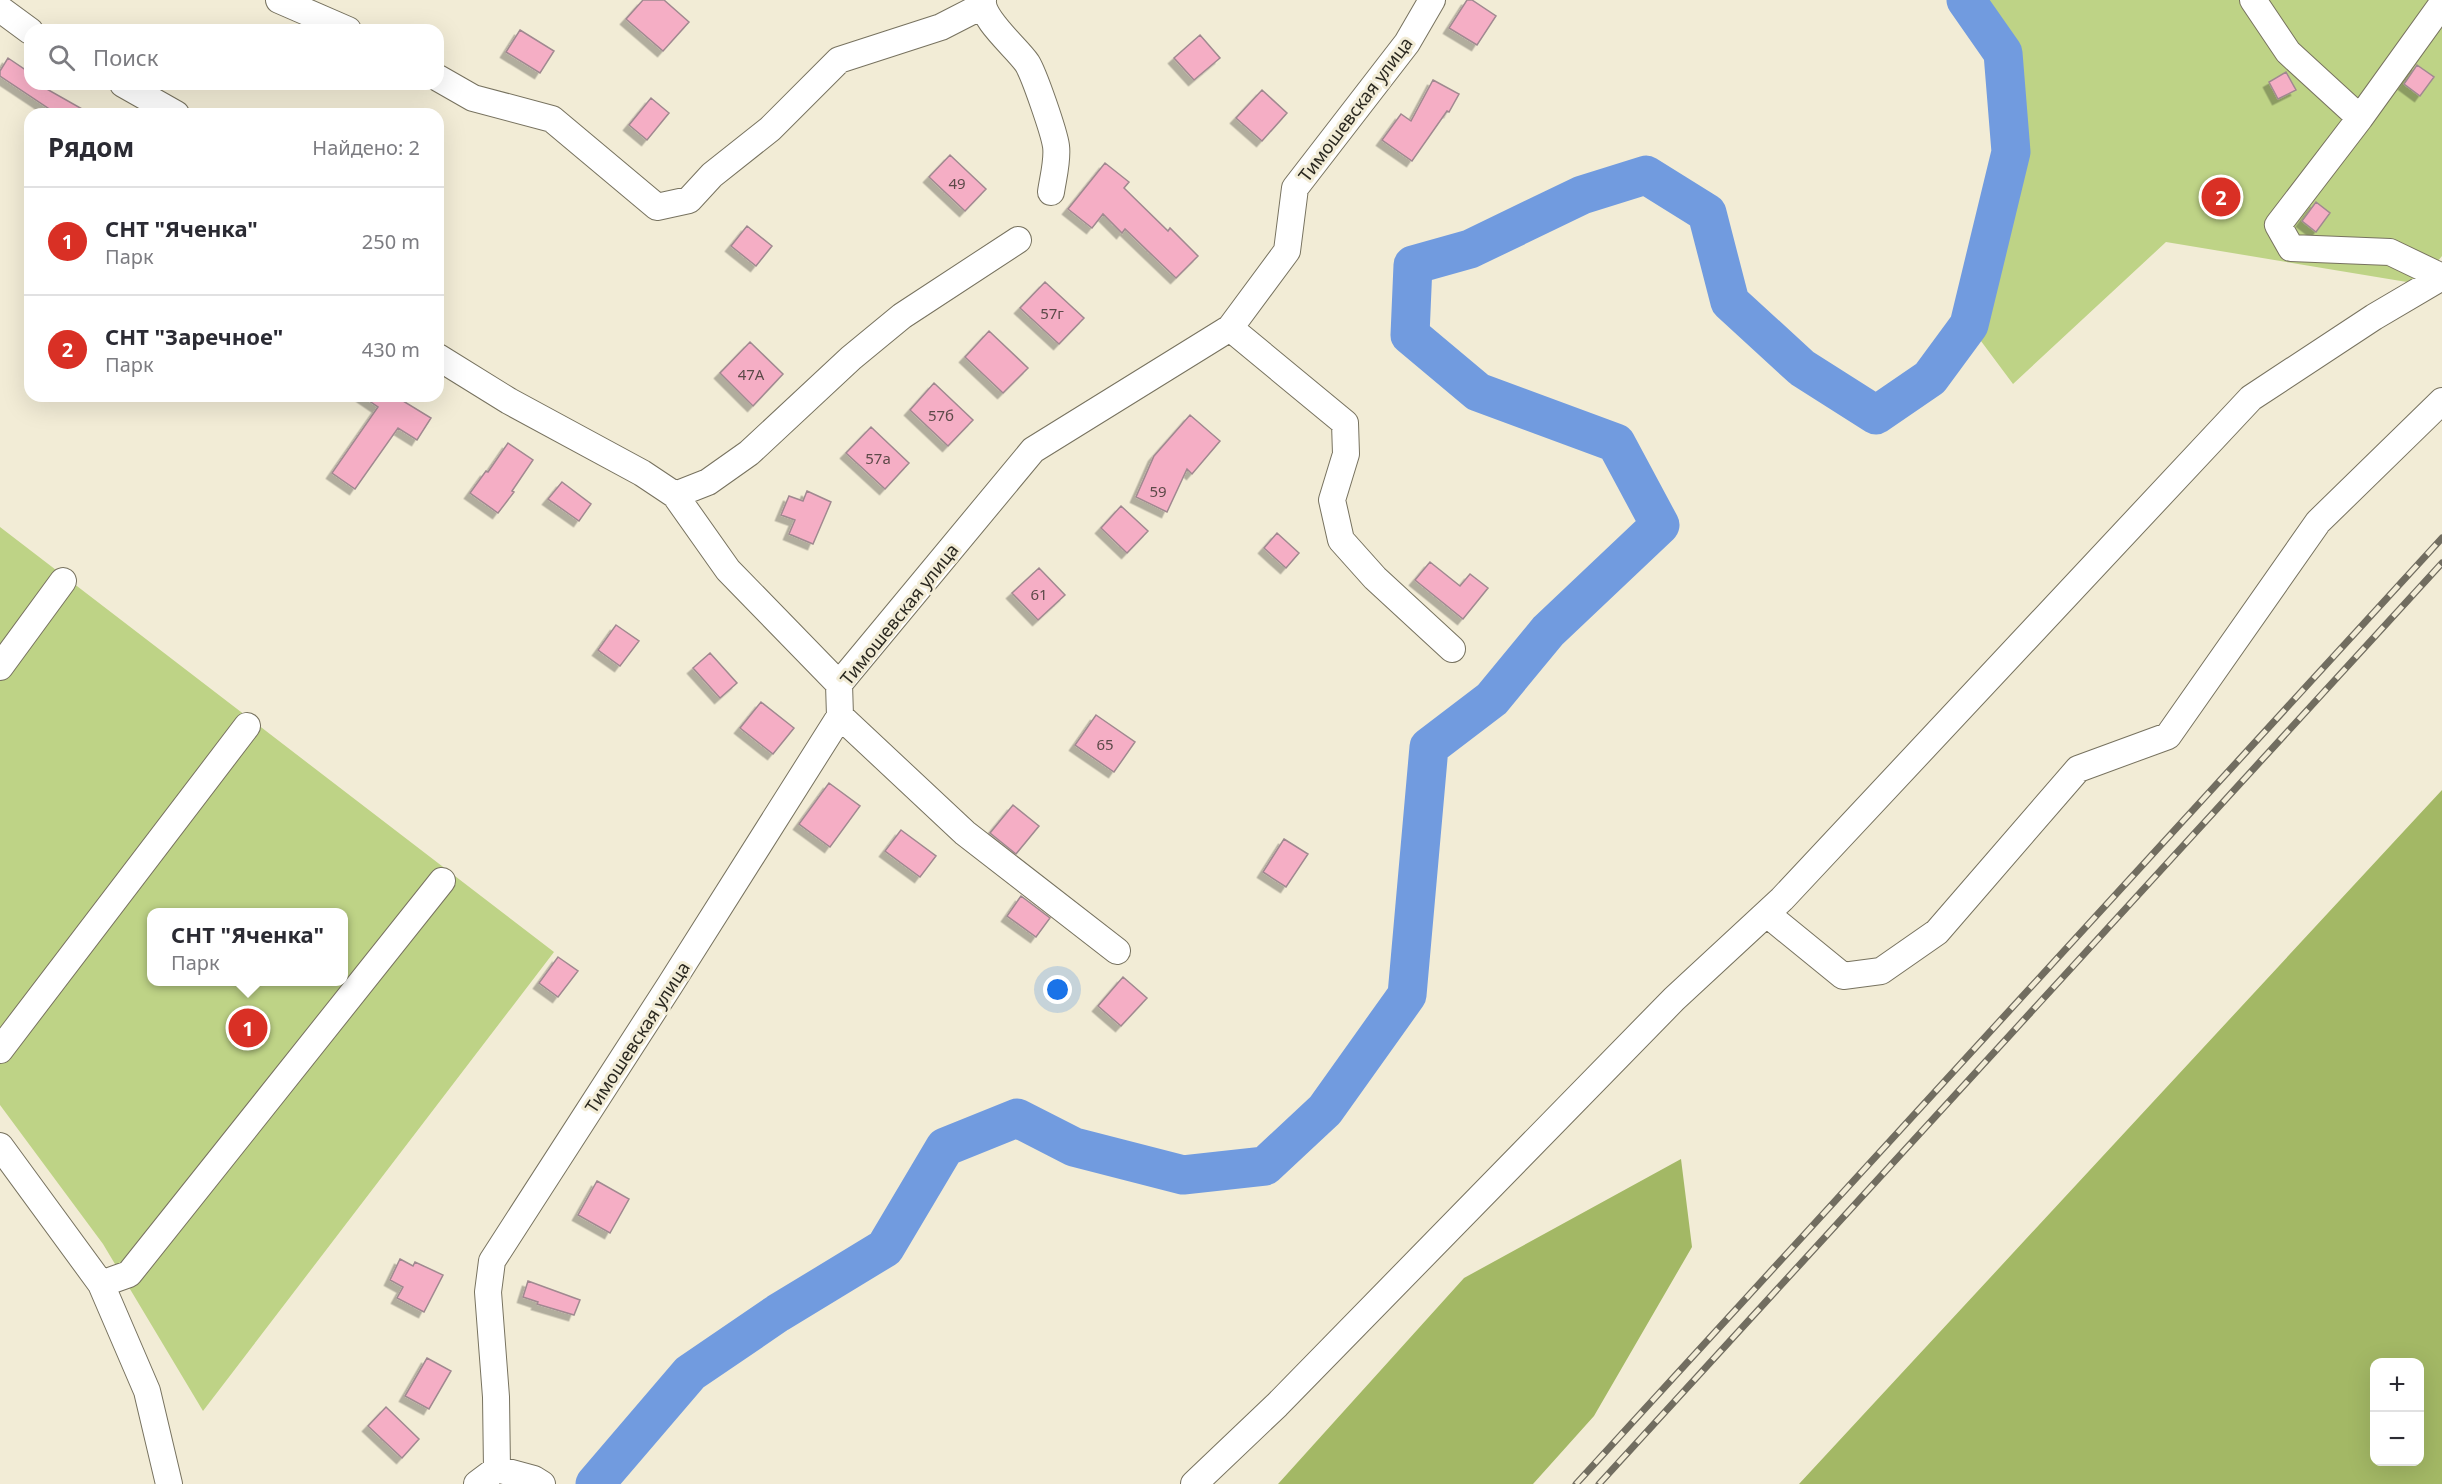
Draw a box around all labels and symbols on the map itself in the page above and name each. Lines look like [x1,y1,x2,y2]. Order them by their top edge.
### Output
street label: Тимошевская улица [1293,32,1417,186]
house number: 49 [948,173,966,193]
pin: 2 [2202,174,2240,220]
house number: 57г [1040,303,1064,323]
house number: 47А [738,364,765,384]
house number: 57б [928,405,954,425]
house number: 57а [865,448,891,468]
house number: 59 [1149,481,1167,501]
street label: Тимошевская улица [834,538,964,690]
house number: 61 [1030,584,1048,604]
house number: 65 [1096,734,1114,754]
street label: Тимошевская улица [579,957,695,1117]
your location [1043,975,1072,1004]
pin: 1 [228,1006,268,1050]

